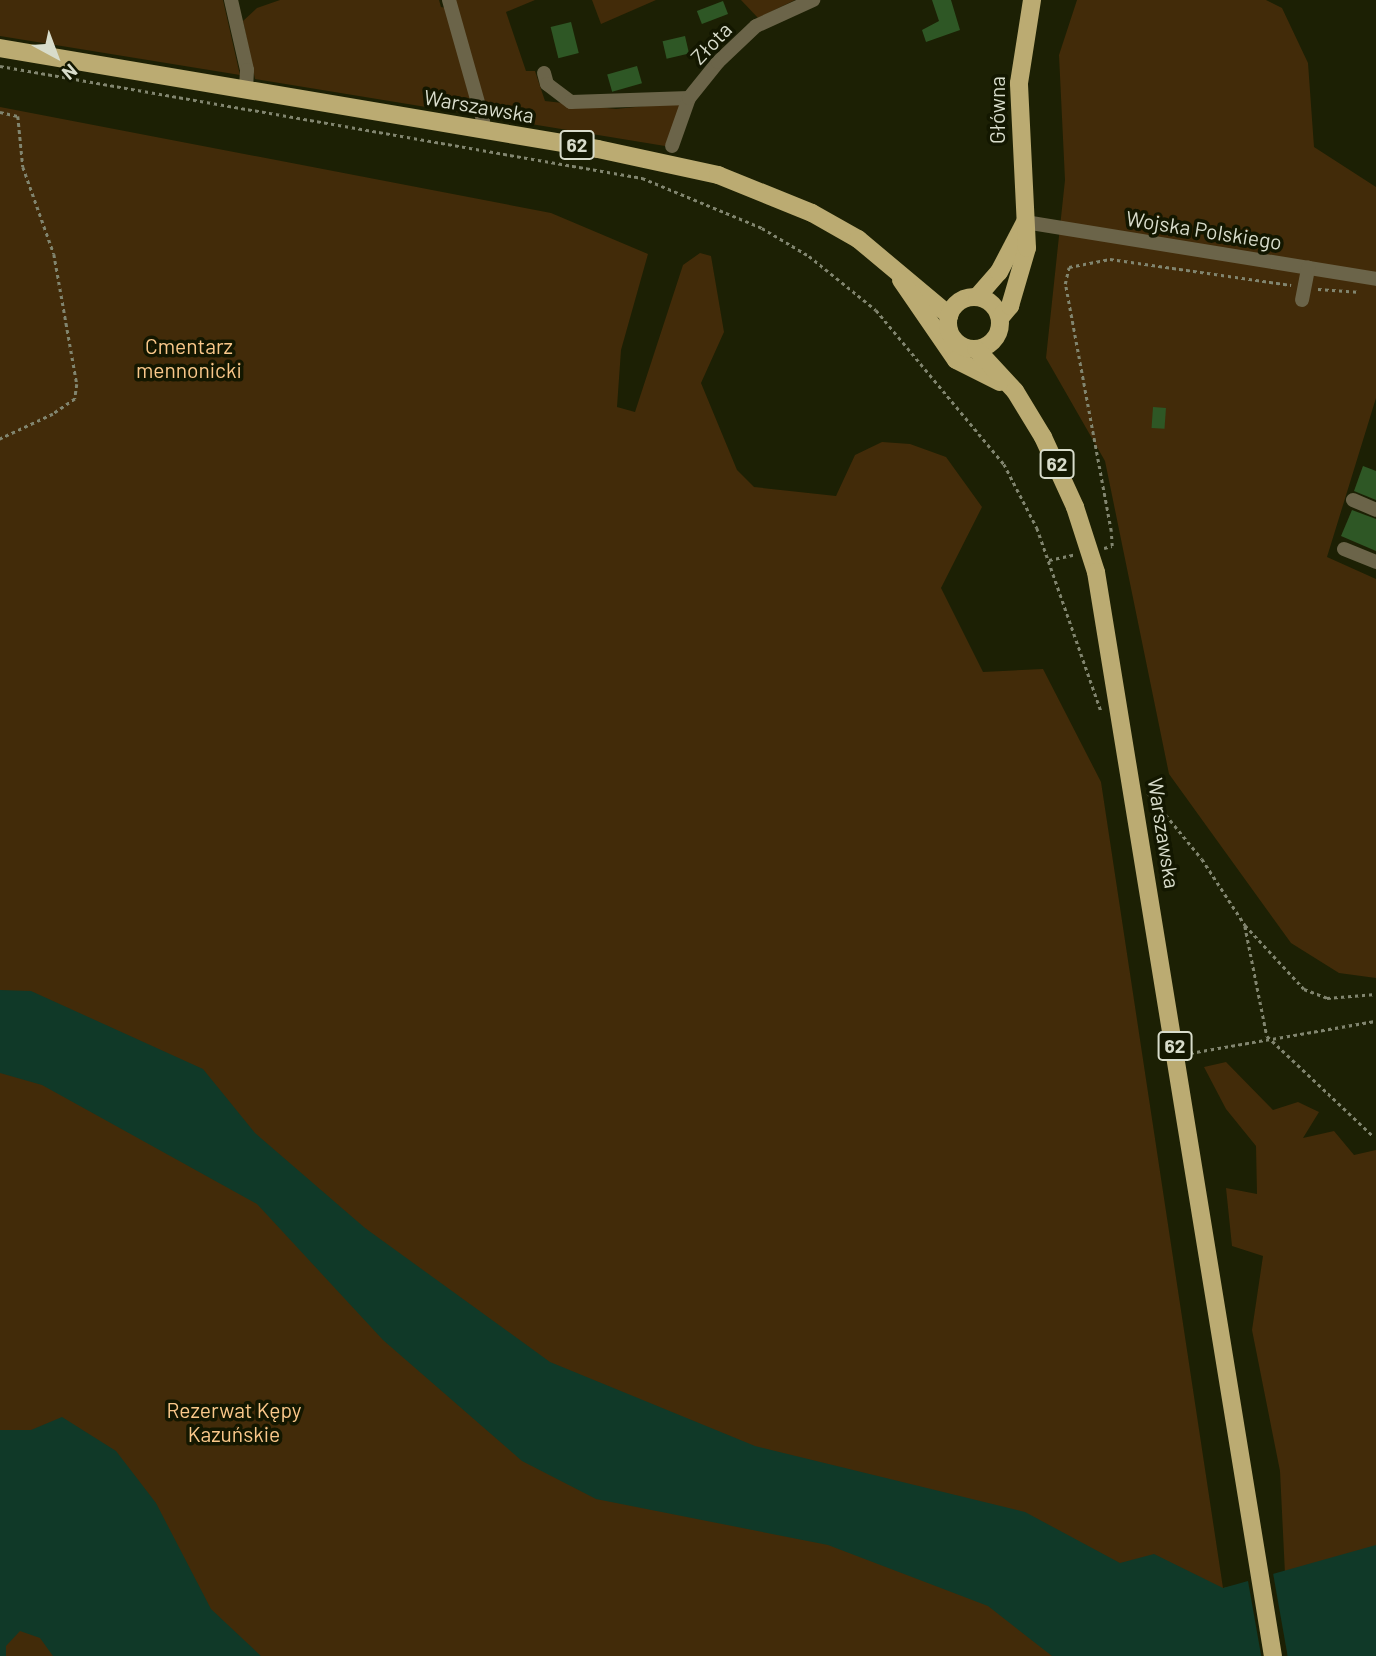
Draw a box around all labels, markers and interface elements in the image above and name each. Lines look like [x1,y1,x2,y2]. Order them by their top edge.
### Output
street label: Złota [685,17,737,69]
north arrow [21,21,91,91]
text: N [58,59,82,85]
street label: Główna [984,76,1010,144]
street label: Warszawska [422,84,536,128]
road number: 62 [560,130,594,160]
street label: Wojska Polskiego [1124,205,1284,255]
park label: Cmentarz mennonicki [136,333,242,383]
road number: 62 [1040,449,1074,480]
street label: Warszawska [1143,776,1185,890]
road number: 62 [1158,1030,1192,1062]
park label: Rezerwat Kępy Kazuńskie [167,1397,301,1447]

